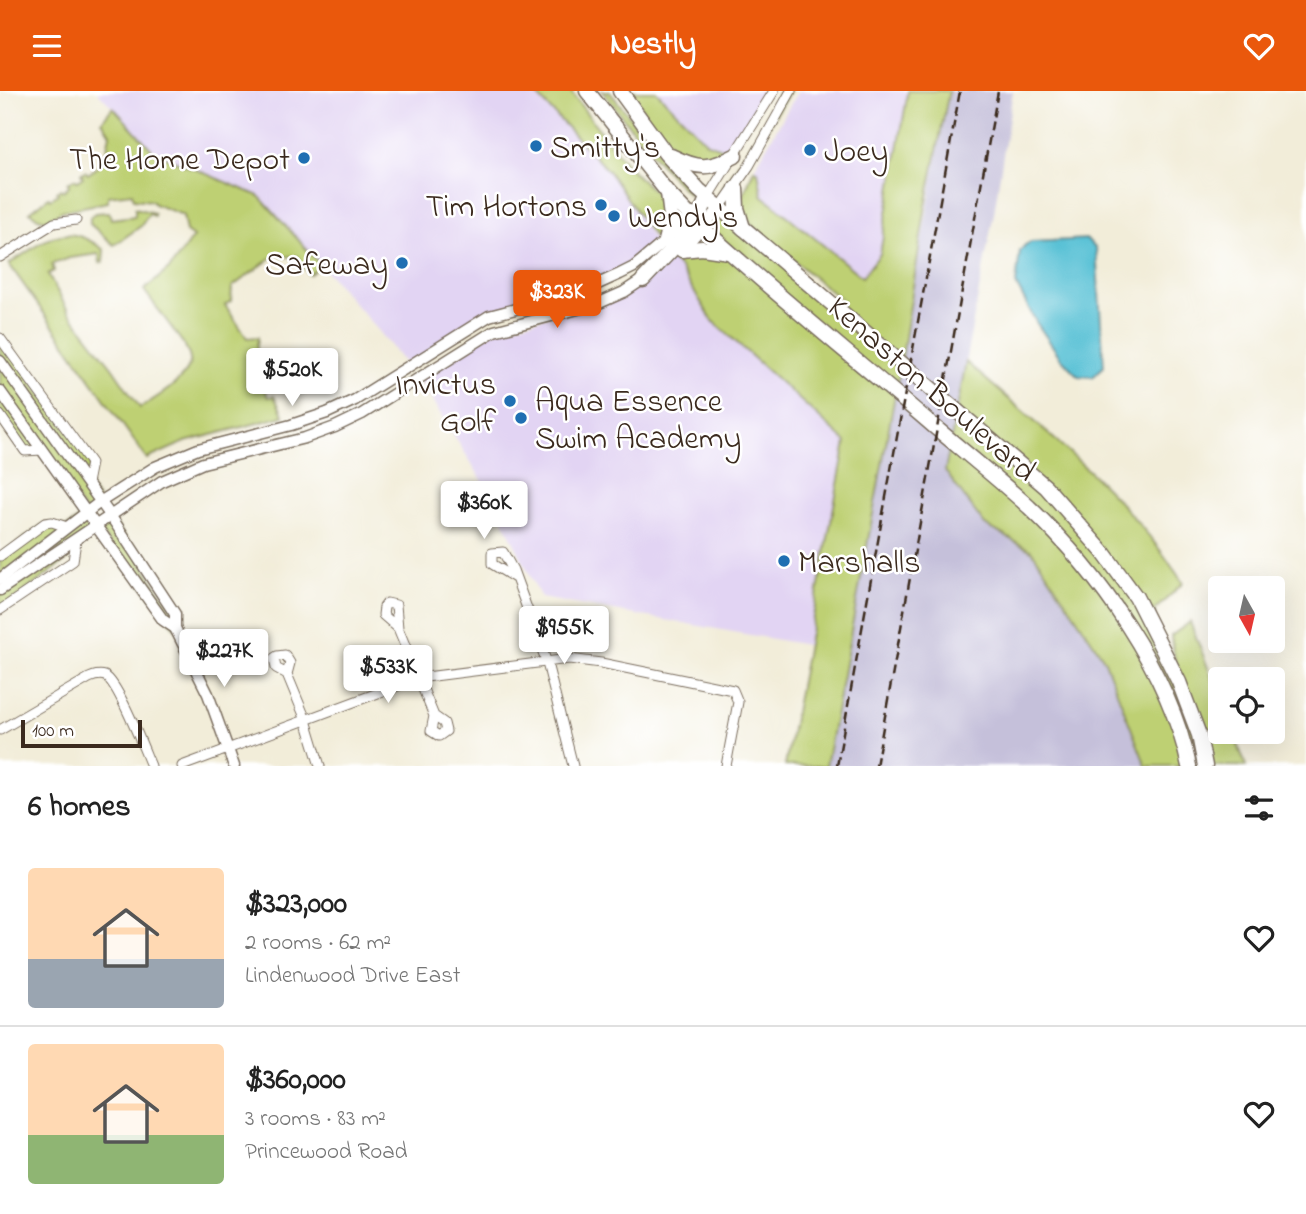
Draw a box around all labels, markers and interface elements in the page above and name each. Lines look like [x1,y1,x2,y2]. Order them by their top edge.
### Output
text: Nestly [610,22,696,69]
icon: menu [28,27,66,65]
icon: heart [1240,27,1278,65]
place label: Smitty's [550,126,660,173]
place label: Joey [824,130,888,177]
place label: The Home Depot [69,138,290,185]
marker: Smitty's [528,138,544,154]
marker: Joey [802,142,818,158]
marker: The Home Depot [296,150,312,166]
place label: Tim Hortons [425,185,587,232]
place label: Wendy's [628,196,738,243]
marker: Tim Hortons [593,197,609,213]
marker: Wendy's [606,208,622,224]
place label: Safeway [265,243,388,290]
marker: Safeway [394,255,410,271]
pin: $323K [508,271,606,330]
text: $323K [529,276,585,309]
street label: Kenaston Boulevard [816,286,1046,495]
pin: $520K [243,349,341,408]
text: $520K [262,354,322,387]
place label: Invictus Golf [395,363,496,447]
place label: Aqua Essence Swim Academy [535,380,741,464]
marker: Invictus Golf [502,393,518,409]
marker: Aqua Essence Swim Academy [513,410,529,426]
pin: $360K [435,482,533,541]
text: $360K [457,487,511,520]
place label: Marshalls [798,541,920,588]
marker: Marshalls [776,553,792,569]
north arrow [1208,576,1284,653]
map controls [1208,576,1285,744]
pin: $955K [515,607,613,666]
text: $955K [535,612,593,645]
pin: $227K [175,629,273,689]
text: $227K [195,635,253,668]
pin: $533K [339,645,437,705]
text: $533K [359,651,417,684]
button: locate [1208,667,1285,744]
scale bar [21,717,142,749]
text: 100 m [32,718,74,745]
text: 6 homes [28,786,131,830]
icon: filters [1240,789,1278,827]
text: $323,000 [245,883,347,927]
icon: home [84,896,168,980]
icon: heart [1240,919,1278,957]
text: 2 rooms · 62 m² [245,927,391,960]
text: Lindenwood Drive East [245,960,461,993]
text: $360,000 [245,1059,346,1103]
icon: home [84,1072,168,1156]
icon: heart [1240,1095,1278,1133]
text: 3 rooms · 83 m² [245,1103,386,1136]
text: Princewood Road [245,1136,408,1169]

